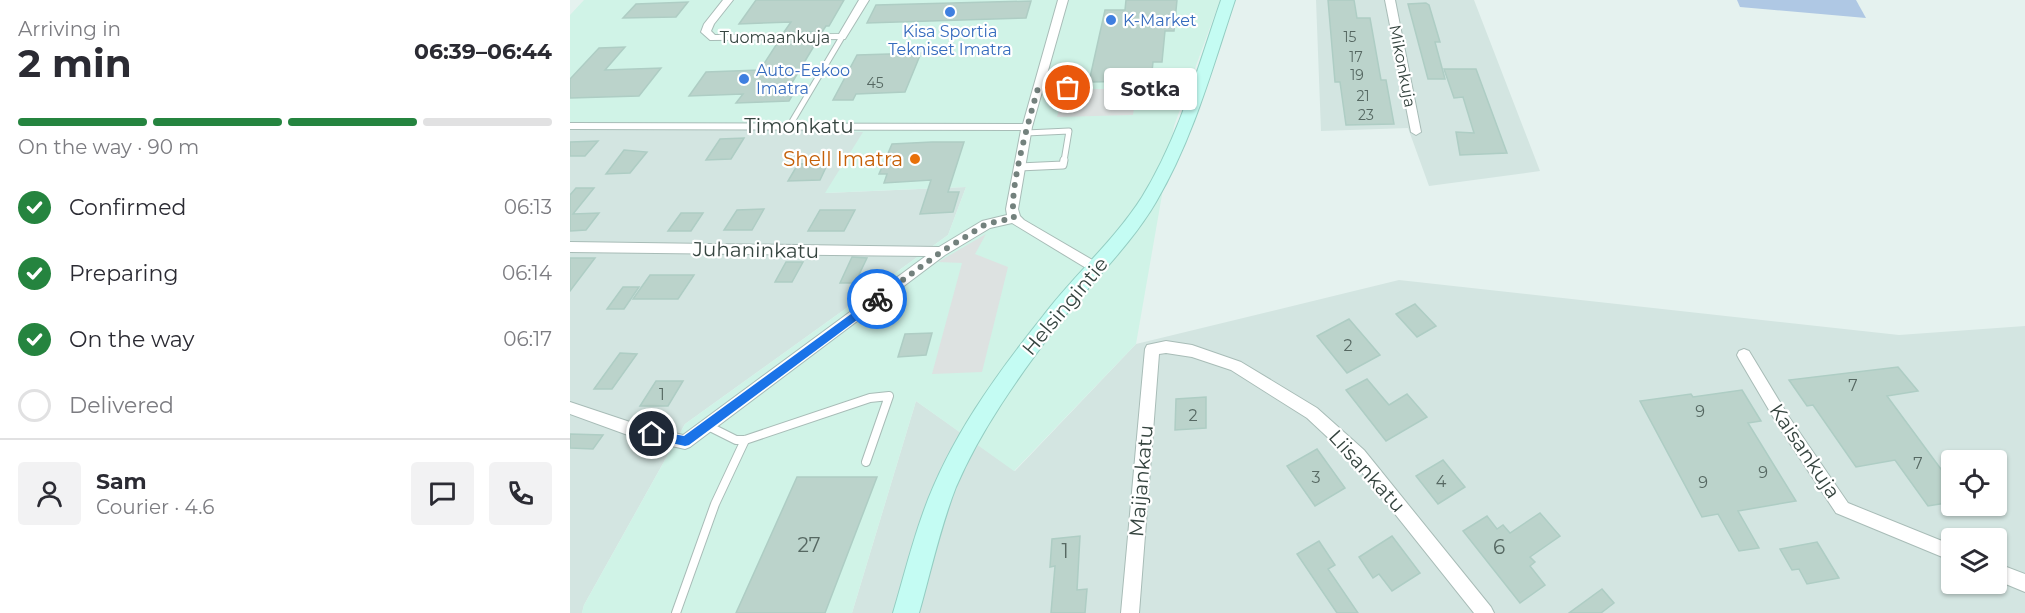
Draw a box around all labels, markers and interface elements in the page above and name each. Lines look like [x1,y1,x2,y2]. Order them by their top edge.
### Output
marker: Kisa Sportia Tekniset Imatra [943,5,957,19]
place label: K-Market [1123,11,1197,30]
marker: K-Market [1104,13,1118,27]
text: Arriving in [18,17,121,41]
place label: Kisa Sportia Tekniset Imatra [888,22,1012,59]
street label: Mikonkuja [1385,23,1420,109]
street label: Tuomaankuja [720,28,830,47]
house number: 15 [1344,28,1357,46]
text: 06:39–06:44 [414,38,552,65]
text: 2 min [18,39,132,87]
house number: 17 [1349,48,1363,66]
place label: Auto-Eekoo Imatra [756,61,850,98]
pin [1042,62,1093,113]
house number: 19 [1350,66,1364,84]
callout: Sotka [1104,67,1197,109]
icon: bag [1051,71,1084,104]
marker: Auto-Eekoo Imatra [737,72,751,86]
house number: 45 [866,74,884,92]
text: Sotka [1121,77,1180,101]
house number: 21 [1356,87,1370,105]
house number: 23 [1358,106,1374,124]
street label: Timonkatu [744,114,854,138]
text: On the way · 90 m [18,135,199,159]
place label: Shell Imatra [783,147,903,171]
marker: Shell Imatra [908,152,922,166]
icon: check [18,191,51,224]
text: Confirmed [69,194,186,221]
text: 06:13 [504,195,552,219]
street label: Juhaninkatu [692,237,819,263]
street label: Helsingintie [1017,252,1113,360]
icon: check [18,257,51,290]
text: Preparing [69,260,178,287]
text: 06:14 [502,261,552,285]
courier [847,269,907,329]
icon: bike [861,283,894,316]
icon: check [18,323,51,356]
text: On the way [69,326,194,353]
text: 06:17 [503,327,552,351]
house number: 2 [1343,336,1353,355]
house number: 7 [1848,376,1858,395]
house number: 1 [659,385,665,404]
text: Delivered [69,392,174,419]
street label: Kaisankuja [1765,399,1845,503]
house number: 9 [1695,402,1705,421]
house number: 2 [1188,406,1198,425]
pin [626,408,677,459]
icon: home [635,417,668,450]
street label: Maijankatu [1124,424,1158,538]
street label: Liisankatu [1324,425,1410,517]
map controls [1941,450,2007,594]
button: locate [1941,450,2007,516]
house number: 7 [1913,454,1923,473]
button: person [18,462,81,525]
button: chat [411,462,474,525]
button: phone [489,462,552,525]
house number: 9 [1758,463,1768,482]
text: Sam [96,468,147,495]
house number: 3 [1311,468,1321,487]
house number: 4 [1436,472,1447,491]
house number: 9 [1698,473,1708,492]
text: Courier · 4.6 [96,495,214,519]
button: layers [1941,528,2007,594]
house number: 27 [797,533,821,557]
house number: 6 [1493,535,1505,559]
house number: 1 [1061,539,1069,563]

